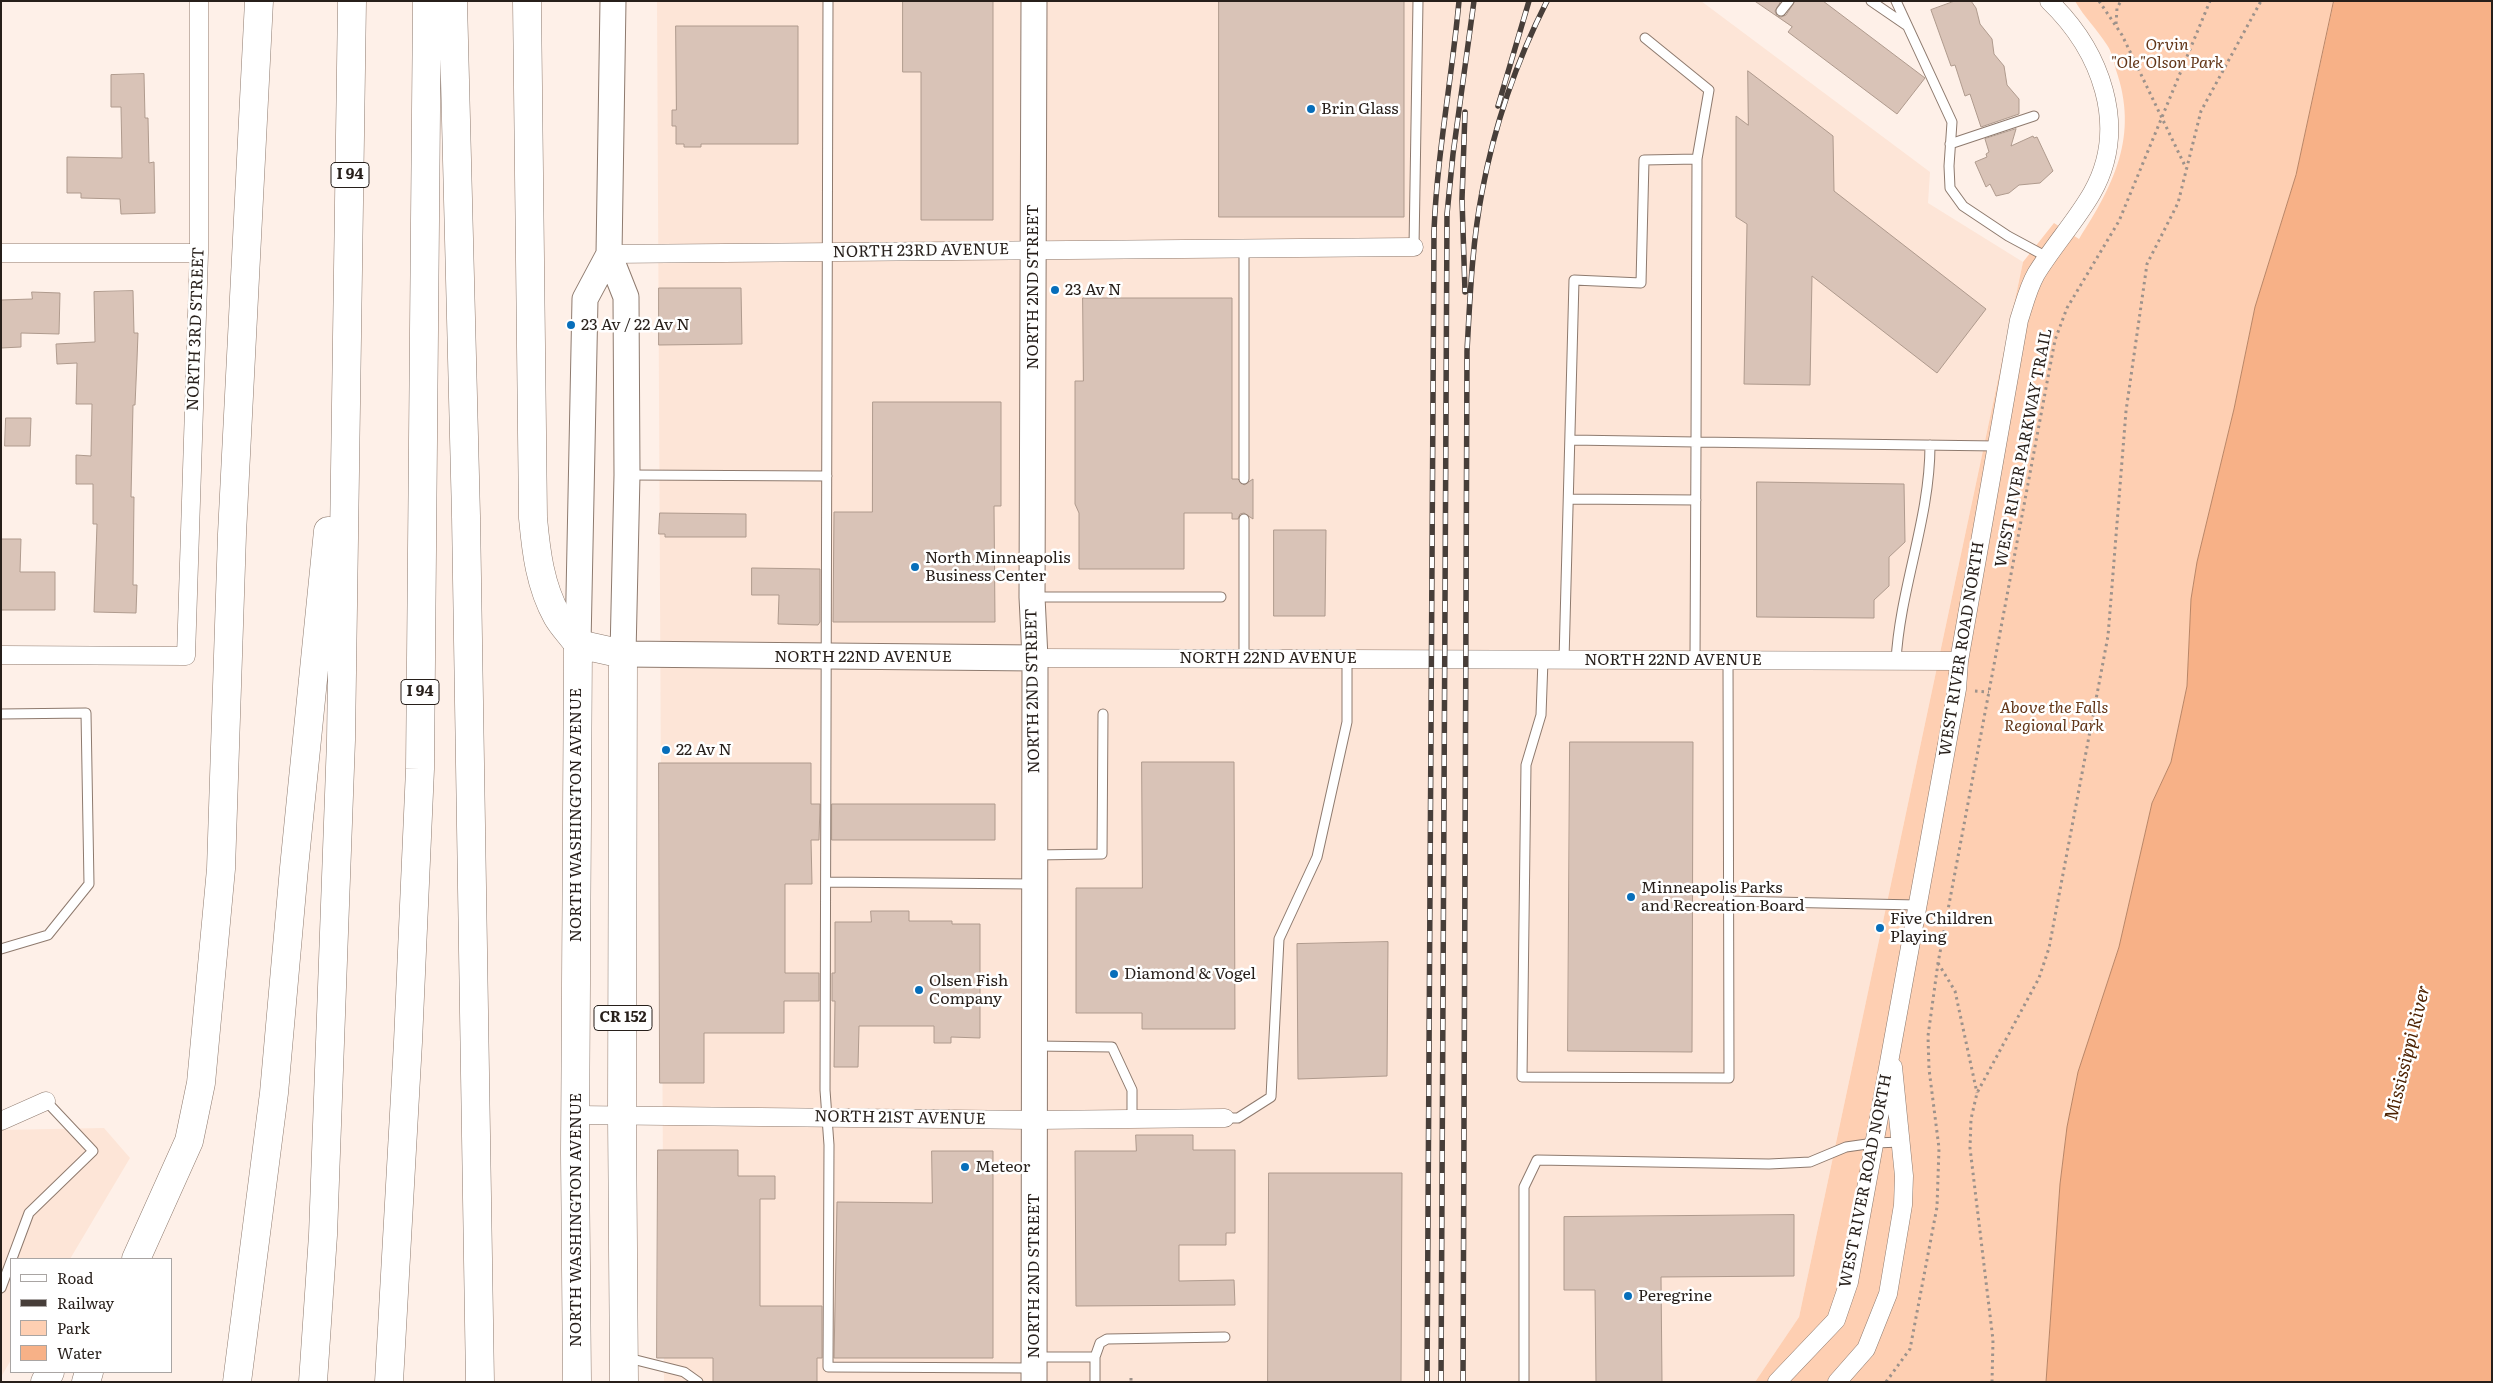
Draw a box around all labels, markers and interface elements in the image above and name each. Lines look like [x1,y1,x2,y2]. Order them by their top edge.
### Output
park label: Orvin "Ole"Olson Park [2110,35,2224,73]
place label: Brin Glass [1321,99,1399,119]
marker: Brin Glass [1305,103,1317,115]
road number: I 94 [331,162,369,188]
street label: NORTH 2ND STREET [1023,204,1043,370]
street label: NORTH 23RD AVENUE [833,240,1009,262]
street label: NORTH 3RD STREET [184,247,208,411]
place label: 23 Av N [1065,280,1121,300]
marker: 23 Av N [1049,284,1061,296]
place label: 23 Av / 22 Av N [581,315,690,335]
marker: 23 Av / 22 Av N [565,319,577,331]
street label: WEST RIVER PARKWAY TRAIL [1991,327,2057,569]
street label: WEST RIVER ROAD NORTH [1936,540,1988,758]
place label: North Minneapolis Business Center [925,548,1070,586]
marker: North Minneapolis Business Center [909,561,921,573]
street label: NORTH 2ND STREET [1022,608,1044,774]
street label: NORTH 22ND AVENUE [774,647,952,667]
street label: NORTH 22ND AVENUE [1179,648,1357,668]
street label: NORTH 22ND AVENUE [1584,650,1762,670]
road number: I 94 [401,680,439,704]
street label: NORTH WASHINGTON AVENUE [566,688,586,942]
park label: Above the Falls Regional Park [2000,698,2108,736]
place label: 22 Av N [676,740,732,760]
marker: 22 Av N [660,744,672,756]
place label: Minneapolis Parks and Recreation Board [1641,878,1805,916]
marker: Minneapolis Parks and Recreation Board [1625,891,1637,903]
place label: Five Children Playing [1890,909,1993,947]
marker: Five Children Playing [1874,922,1886,934]
place label: Diamond & Vogel [1124,964,1256,984]
marker: Diamond & Vogel [1108,968,1120,980]
place label: Olsen Fish Company [929,971,1008,1009]
water label: Mississippi River [2381,983,2435,1123]
marker: Olsen Fish Company [913,984,925,996]
road number: CR 152 [594,1006,652,1030]
street label: WEST RIVER ROAD NORTH [1836,1072,1896,1290]
street label: NORTH WASHINGTON AVENUE [566,1093,586,1347]
street label: NORTH 21ST AVENUE [814,1107,986,1129]
place label: Meteor [975,1157,1030,1177]
marker: Meteor [959,1161,971,1173]
street label: NORTH 2ND STREET [1024,1193,1044,1359]
legend [10,1258,172,1373]
text: Road [57,1266,93,1289]
place label: Peregrine [1638,1286,1712,1306]
marker: Peregrine [1622,1290,1634,1302]
text: Railway [57,1291,114,1314]
text: Park [57,1316,90,1339]
text: Water [57,1341,102,1364]

